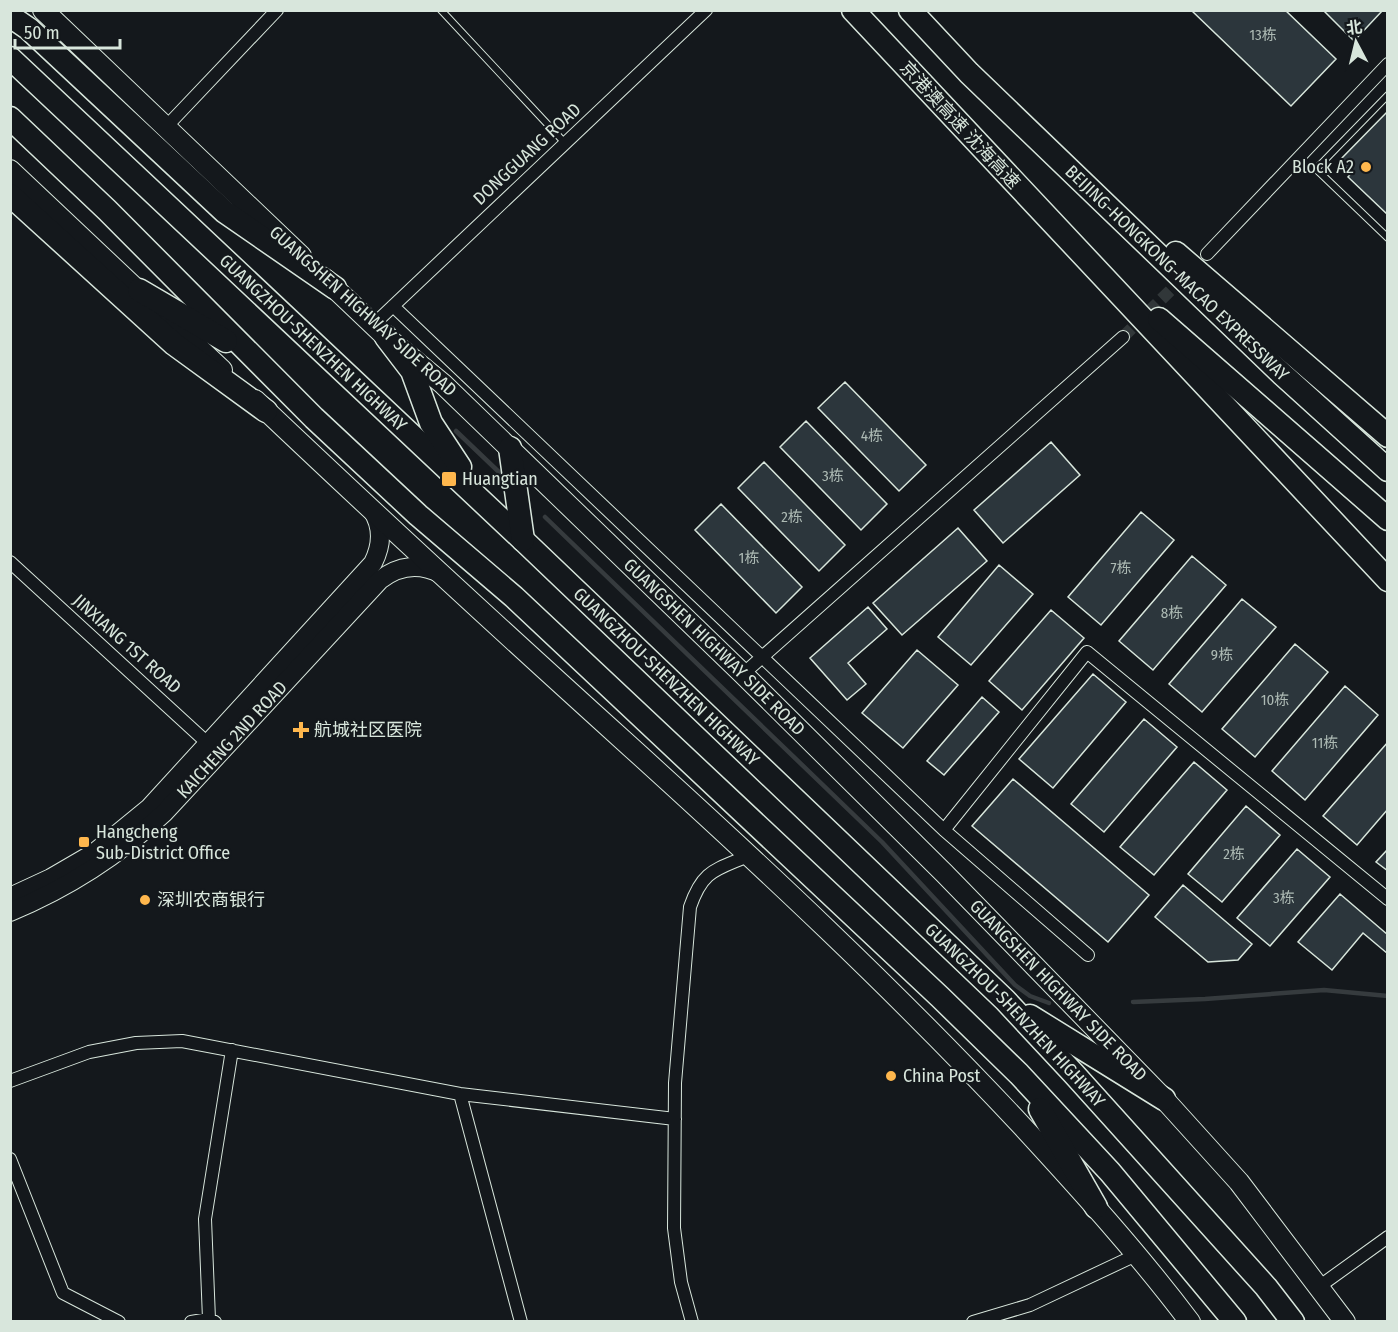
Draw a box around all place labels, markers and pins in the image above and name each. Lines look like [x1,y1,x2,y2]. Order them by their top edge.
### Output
place label: Block A2 [1292,156,1354,178]
marker: Block A2 [1359,160,1373,174]
place label: Huangtian [462,468,538,490]
marker: Huangtian [440,470,458,488]
place label: 航城社区医院 [314,719,422,741]
marker: 航城社区医院 [292,721,310,739]
place label: Hangcheng Sub-District Office [96,821,230,864]
marker: Hangcheng Sub-District Office [77,835,91,849]
place label: 深圳农商银行 [157,889,265,911]
marker: 深圳农商银行 [138,893,152,907]
place label: China Post [903,1065,981,1087]
marker: China Post [884,1069,898,1083]

